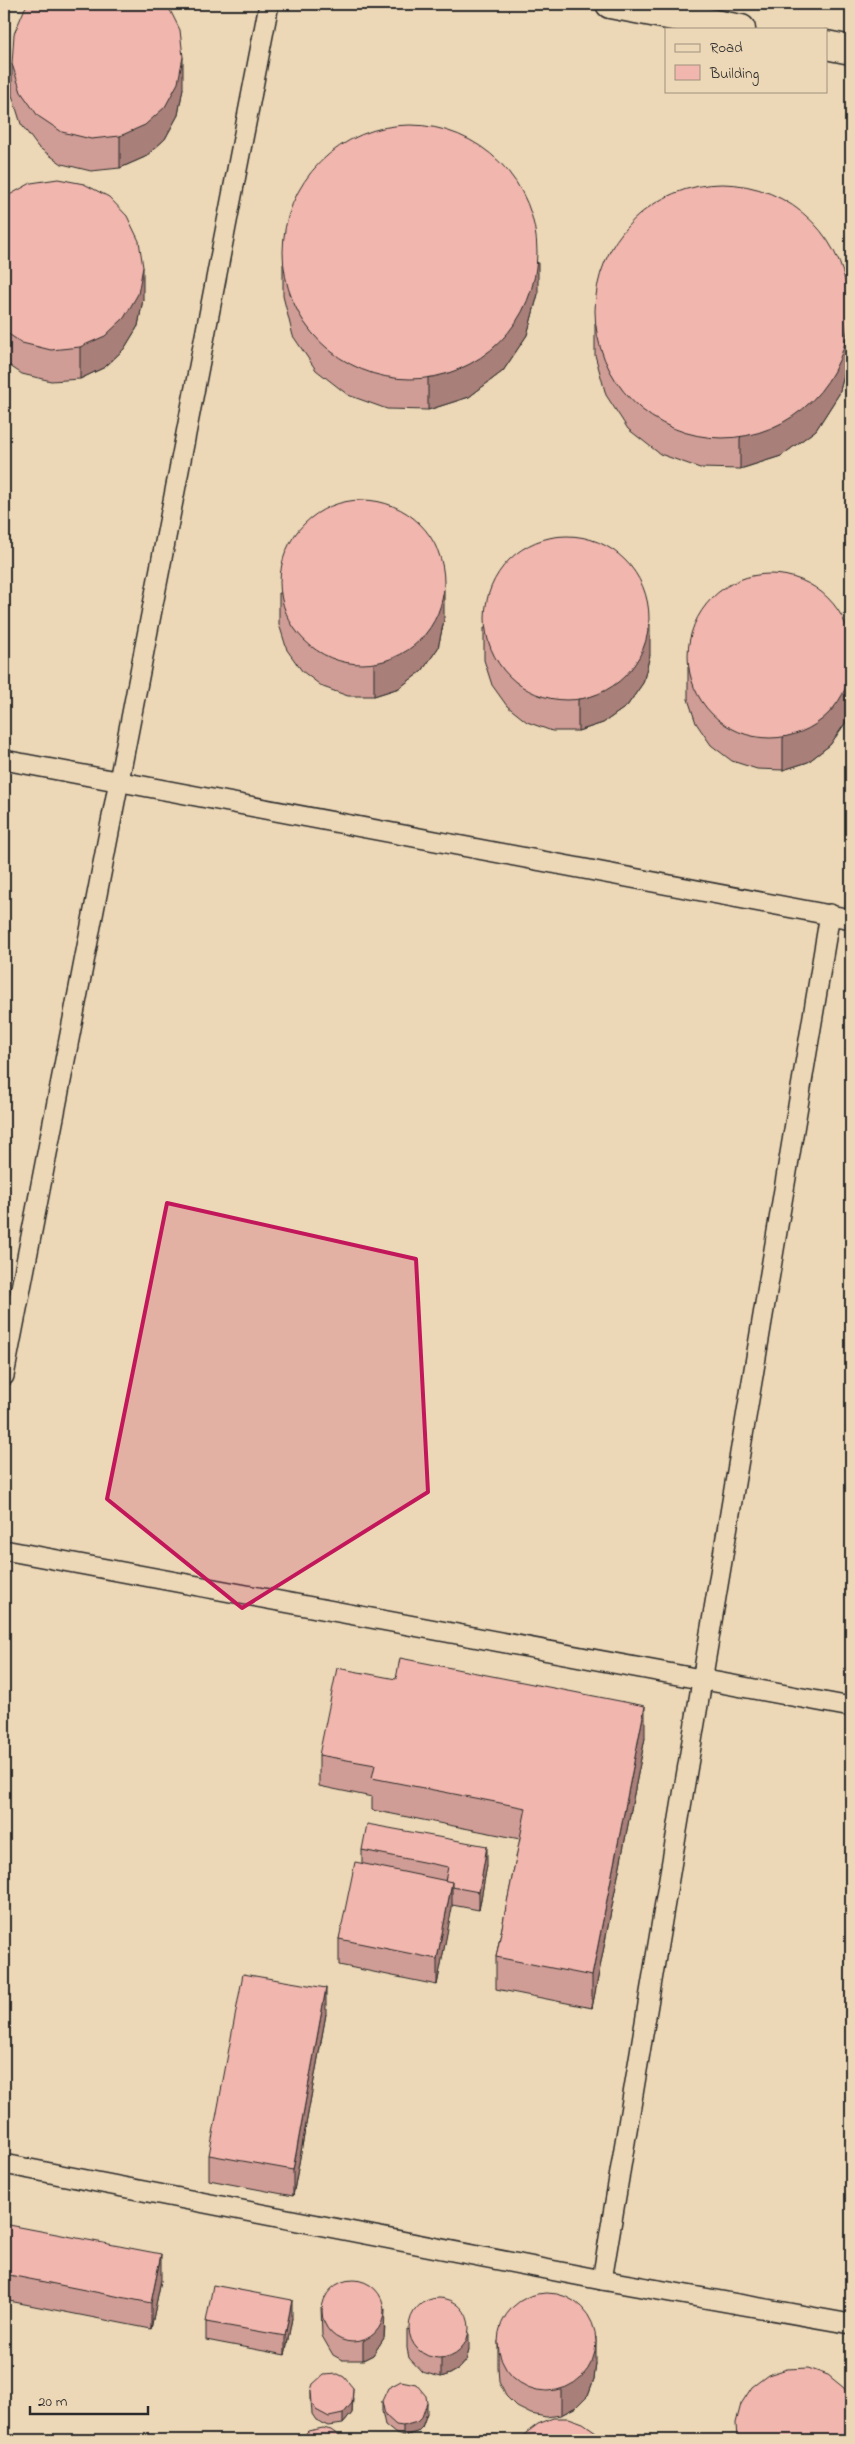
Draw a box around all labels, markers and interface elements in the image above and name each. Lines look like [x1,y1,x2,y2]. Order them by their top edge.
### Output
legend [665,28,828,92]
text: Road [710,37,743,59]
text: Building [709,63,759,86]
scale bar [30,2384,148,2416]
text: 20 m [38,2391,68,2413]

